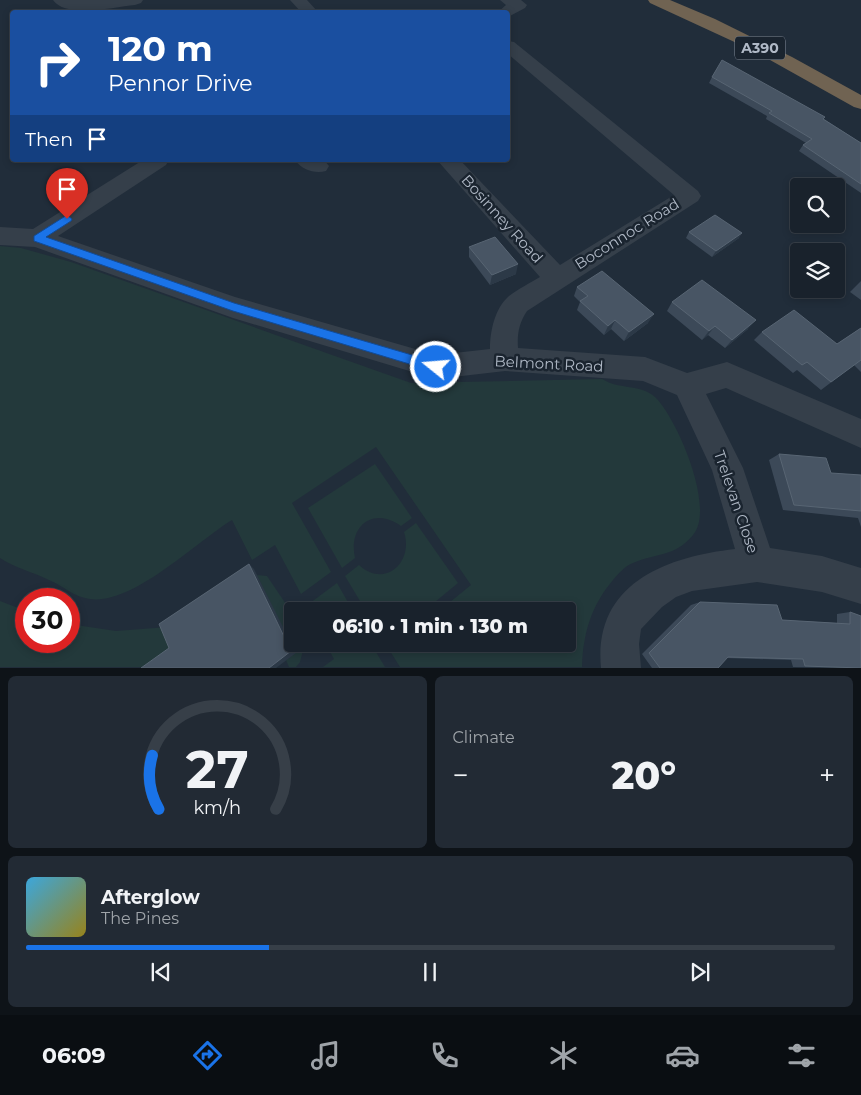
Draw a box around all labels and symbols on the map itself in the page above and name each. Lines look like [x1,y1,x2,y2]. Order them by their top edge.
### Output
road number: A390 [735,36,785,59]
pin [46,168,88,219]
street label: Bosinney Road [458,170,547,267]
street label: Boconnoc Road [571,194,683,273]
position arrow [409,340,461,392]
street label: Belmont Road [494,351,604,376]
street label: Trelevan Close [710,448,763,556]
speed limit sign: 30 [15,588,80,653]

